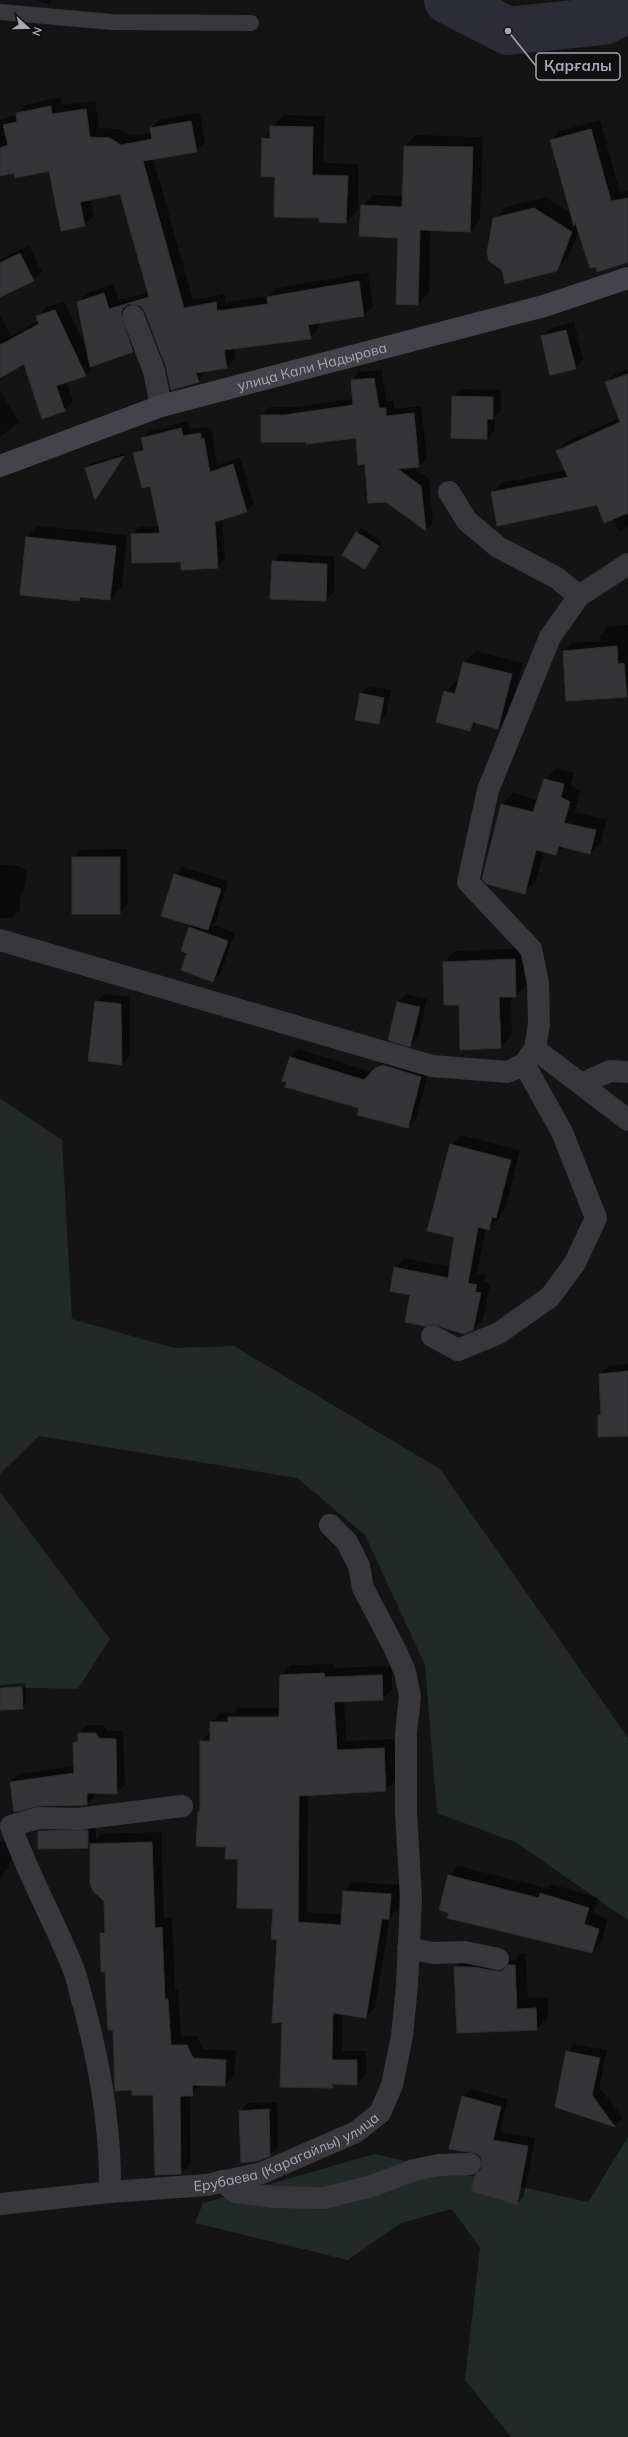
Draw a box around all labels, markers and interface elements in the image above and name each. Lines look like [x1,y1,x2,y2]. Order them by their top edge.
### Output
north arrow [8,8,48,48]
text: N [29,25,45,38]
callout: Қарғалы [536,53,620,80]
text: Қарғалы [544,56,612,75]
street label: улица Кали Надырова [235,338,389,395]
street label: Ерубаева (Карагайлы) улица [193,2108,382,2195]

